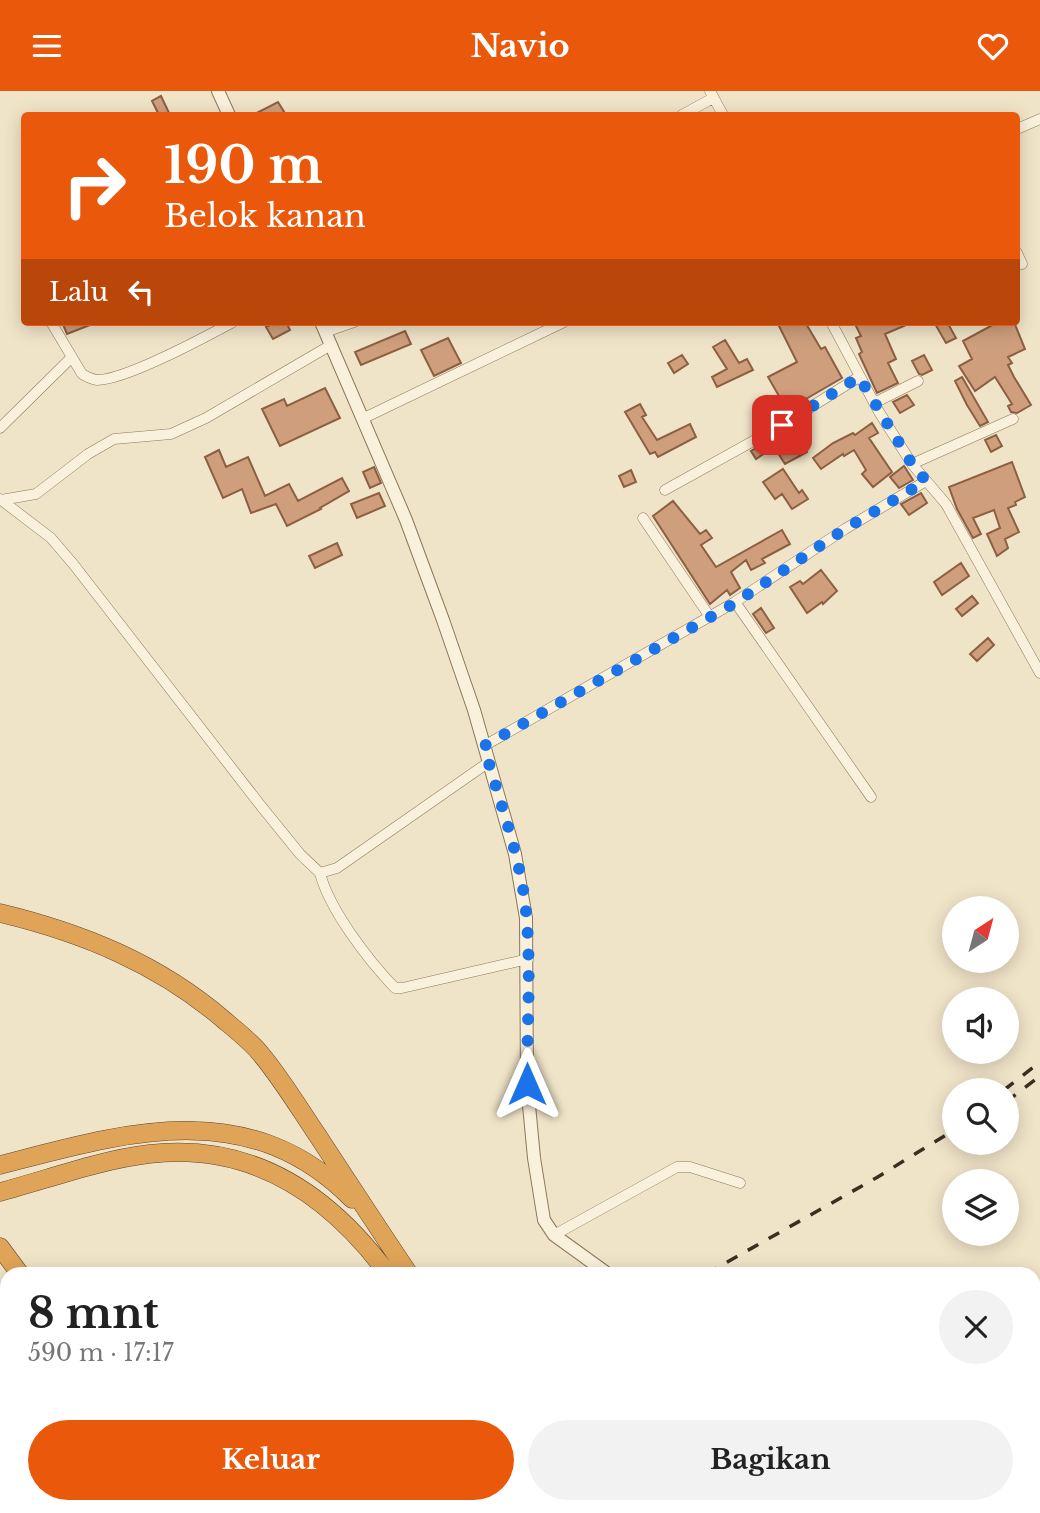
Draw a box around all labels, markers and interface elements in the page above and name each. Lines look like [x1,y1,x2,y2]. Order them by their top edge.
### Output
text: Navio [470,26,570,66]
icon: menu [28,27,66,65]
icon: heart [974,27,1012,65]
text: 190 m [164,135,323,196]
icon: right [49,140,140,231]
text: Belok kanan [164,196,366,236]
icon: left [122,273,160,311]
text: Lalu [49,276,108,308]
pin [752,395,812,455]
icon: arrive [763,406,801,444]
north arrow [942,896,1018,973]
map controls [942,896,1019,1246]
button: sound [942,987,1019,1064]
position arrow [490,1047,564,1121]
button: search [942,1078,1019,1155]
button: layers [942,1169,1019,1246]
text: 8 mnt [28,1287,159,1339]
button: close [939,1290,1013,1364]
text: 590 m · 17:17 [28,1339,173,1367]
button: Keluar [28,1420,514,1500]
button: Bagikan [528,1420,1013,1500]

